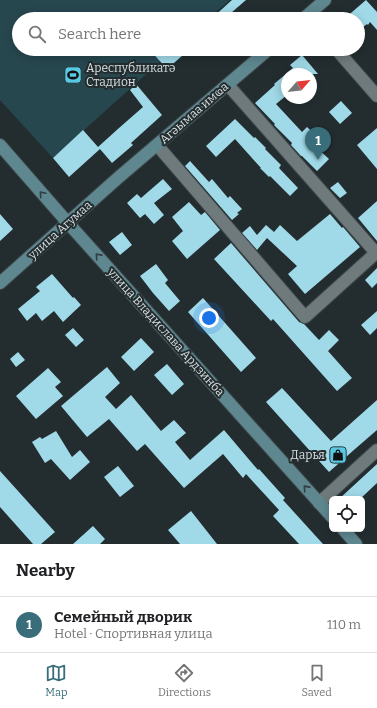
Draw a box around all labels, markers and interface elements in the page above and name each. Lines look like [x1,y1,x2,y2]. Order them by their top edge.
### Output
search box [12,12,365,56]
icon: search [26,23,48,45]
text: Search here [58,25,141,43]
place label: Ареспубликатә Стадион [86,61,176,89]
sports icon: Ареспубликатә Стадион [63,65,83,85]
north arrow [281,68,317,104]
street label: Агәымаа имҩа [157,79,232,147]
pin: 1 [305,127,331,160]
one-way arrow [40,191,47,198]
street label: улица Агумаа [25,198,95,263]
one-way arrow [95,253,102,261]
street label: улица Владислава Ардзинба [104,264,228,399]
your location [199,308,219,328]
shop icon: Дарья [328,445,348,465]
place label: Дарья [290,448,325,462]
one-way arrow [303,485,311,493]
map controls [329,496,365,532]
button: locate [329,496,365,532]
text: Nearby [16,560,75,581]
text: Семейный дворик [54,608,192,626]
text: 1 [26,617,32,632]
text: 110 m [327,617,361,632]
text: Hotel · Спортивная улица [54,626,213,641]
tab: Map [45,662,67,699]
tab: Directions [158,662,211,699]
tab: Saved [301,662,332,699]

